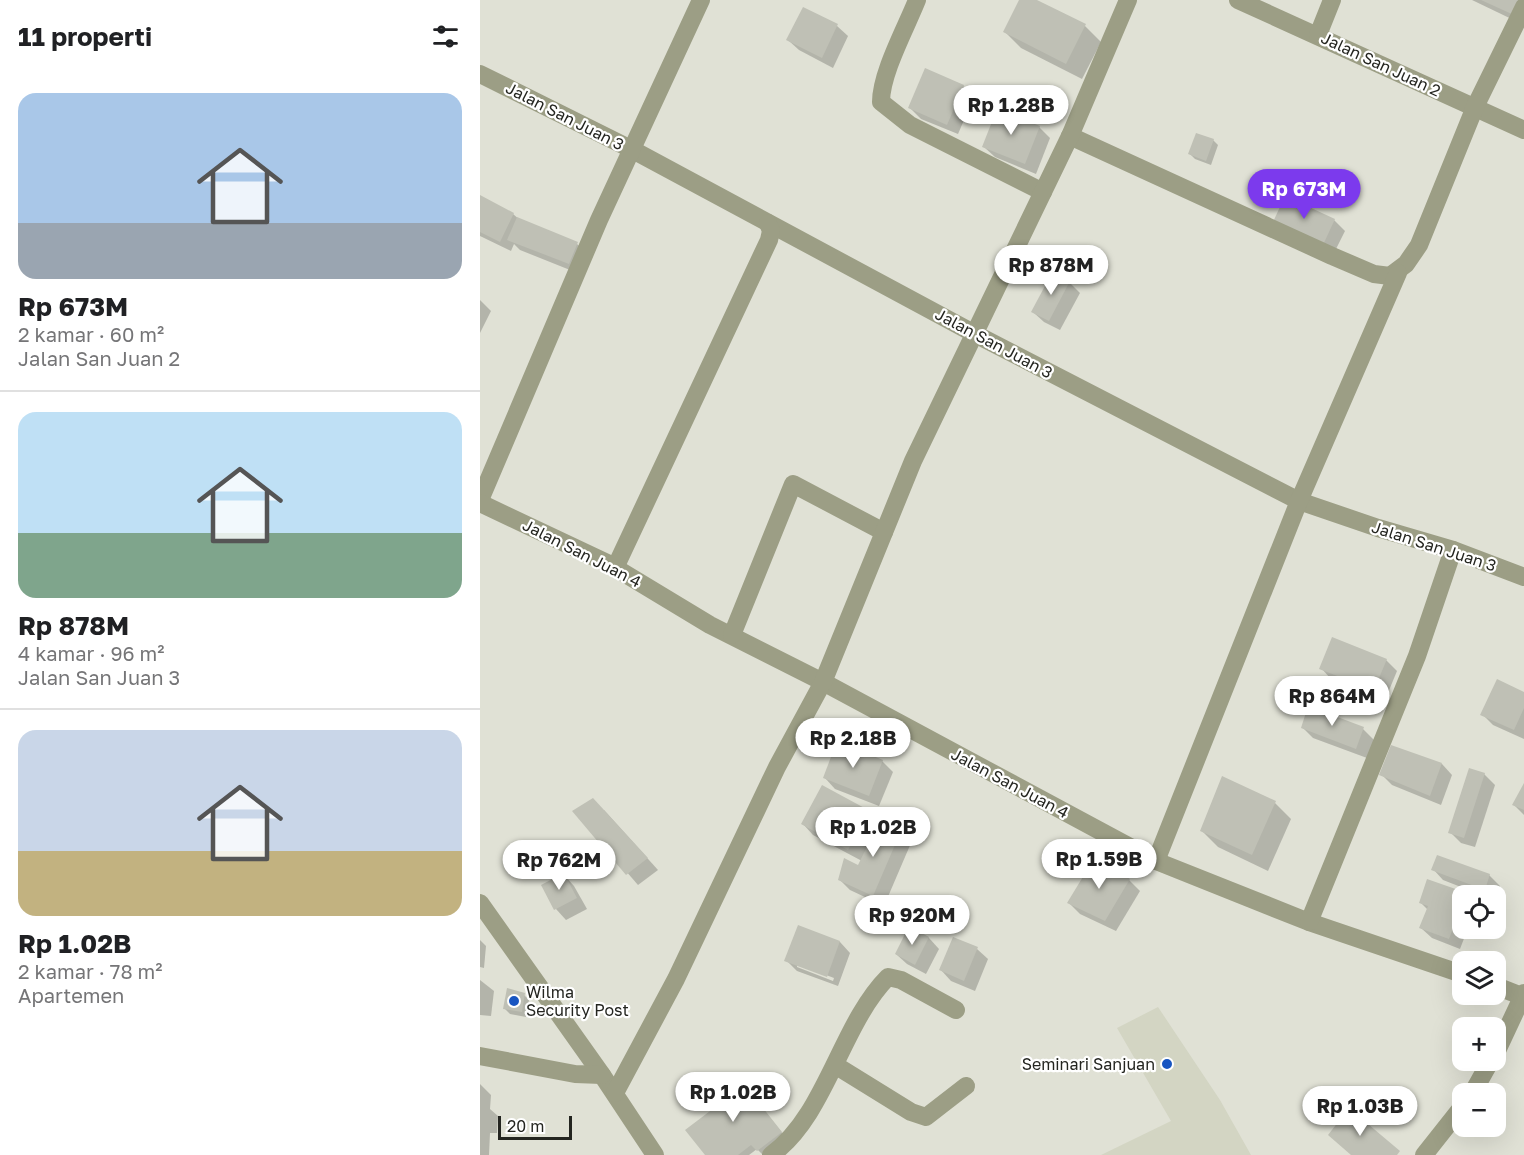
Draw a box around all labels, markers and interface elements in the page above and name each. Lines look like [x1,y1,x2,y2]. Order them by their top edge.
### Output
icon: filters [429,20,462,53]
text: 11 properti [18,21,152,52]
street label: Jalan San Juan 2 [1318,28,1444,100]
street label: Jalan San Juan 3 [503,78,627,154]
pin: Rp 1.28B [949,85,1073,136]
text: Rp 1.28B [968,92,1055,116]
icon: home [186,132,294,240]
pin: Rp 673M [1249,169,1359,220]
text: Rp 673M [1262,176,1346,200]
pin: Rp 878M [996,245,1106,296]
text: Rp 878M [1008,252,1094,276]
text: Rp 673M [18,291,128,322]
street label: Jalan San Juan 3 [932,304,1056,382]
text: 2 kamar · 60 m² [18,322,164,346]
text: Jalan San Juan 2 [18,346,180,370]
icon: home [186,451,294,559]
street label: Jalan San Juan 4 [519,515,645,591]
street label: Jalan San Juan 3 [1369,516,1499,576]
text: Rp 878M [18,610,129,641]
text: 4 kamar · 96 m² [18,641,165,665]
text: Jalan San Juan 3 [18,665,180,689]
pin: Rp 864M [1277,676,1387,727]
text: Rp 864M [1289,683,1376,707]
pin: Rp 2.18B [791,718,915,769]
text: Rp 2.18B [810,725,897,749]
street label: Jalan San Juan 4 [948,744,1072,822]
icon: home [186,769,294,877]
pin: Rp 1.02B [811,807,935,858]
text: Rp 1.02B [829,814,917,838]
pin: Rp 1.59B [1037,839,1161,890]
pin: Rp 762M [504,840,614,891]
text: Rp 1.59B [1056,846,1142,870]
text: Rp 762M [517,847,601,871]
map controls [1452,885,1506,1137]
button: locate [1452,885,1506,939]
pin: Rp 920M [857,895,967,946]
text: Rp 920M [869,902,955,926]
text: Rp 1.02B [18,928,131,959]
button: layers [1452,951,1506,1005]
text: 2 kamar · 78 m² [18,959,163,983]
place label: Wilma Security Post [526,982,629,1020]
text: Apartemen [18,983,124,1007]
marker: Wilma Security Post [507,994,521,1008]
button: + [1452,1017,1506,1071]
place label: Seminari Sanjuan [1022,1054,1155,1074]
marker: Seminari Sanjuan [1160,1057,1174,1071]
pin: Rp 1.02B [671,1072,795,1123]
text: Rp 1.02B [689,1079,777,1103]
button: − [1452,1083,1506,1137]
pin: Rp 1.03B [1298,1086,1422,1137]
text: Rp 1.03B [1316,1093,1404,1117]
scale bar [498,1113,572,1140]
text: 20 m [507,1116,544,1136]

